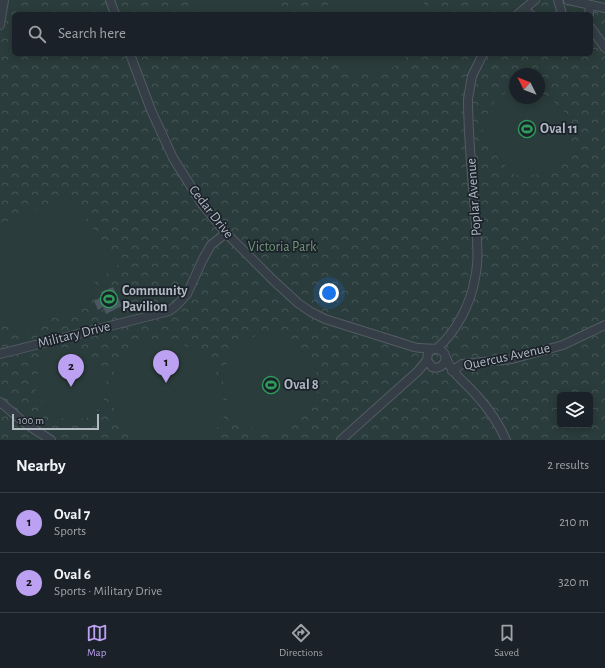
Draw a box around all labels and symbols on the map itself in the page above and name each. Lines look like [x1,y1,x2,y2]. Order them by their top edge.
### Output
north arrow [509,68,545,104]
sports icon: Oval 11 [517,119,537,139]
place label: Oval 11 [540,122,578,136]
street label: Poplar Avenue [464,158,484,236]
street label: Cedar Drive [186,183,236,241]
park label: Victoria Park [248,240,317,254]
your location [319,283,339,303]
place label: Community Pavilion [122,284,188,314]
sports icon: Community Pavilion [99,289,119,309]
street label: Military Drive [36,319,112,351]
street label: Quercus Avenue [463,341,551,373]
pin: 1 [153,350,179,383]
pin: 2 [58,354,84,387]
sports icon: Oval 8 [261,375,281,395]
place label: Oval 8 [284,378,319,392]
scale bar [12,412,99,431]

